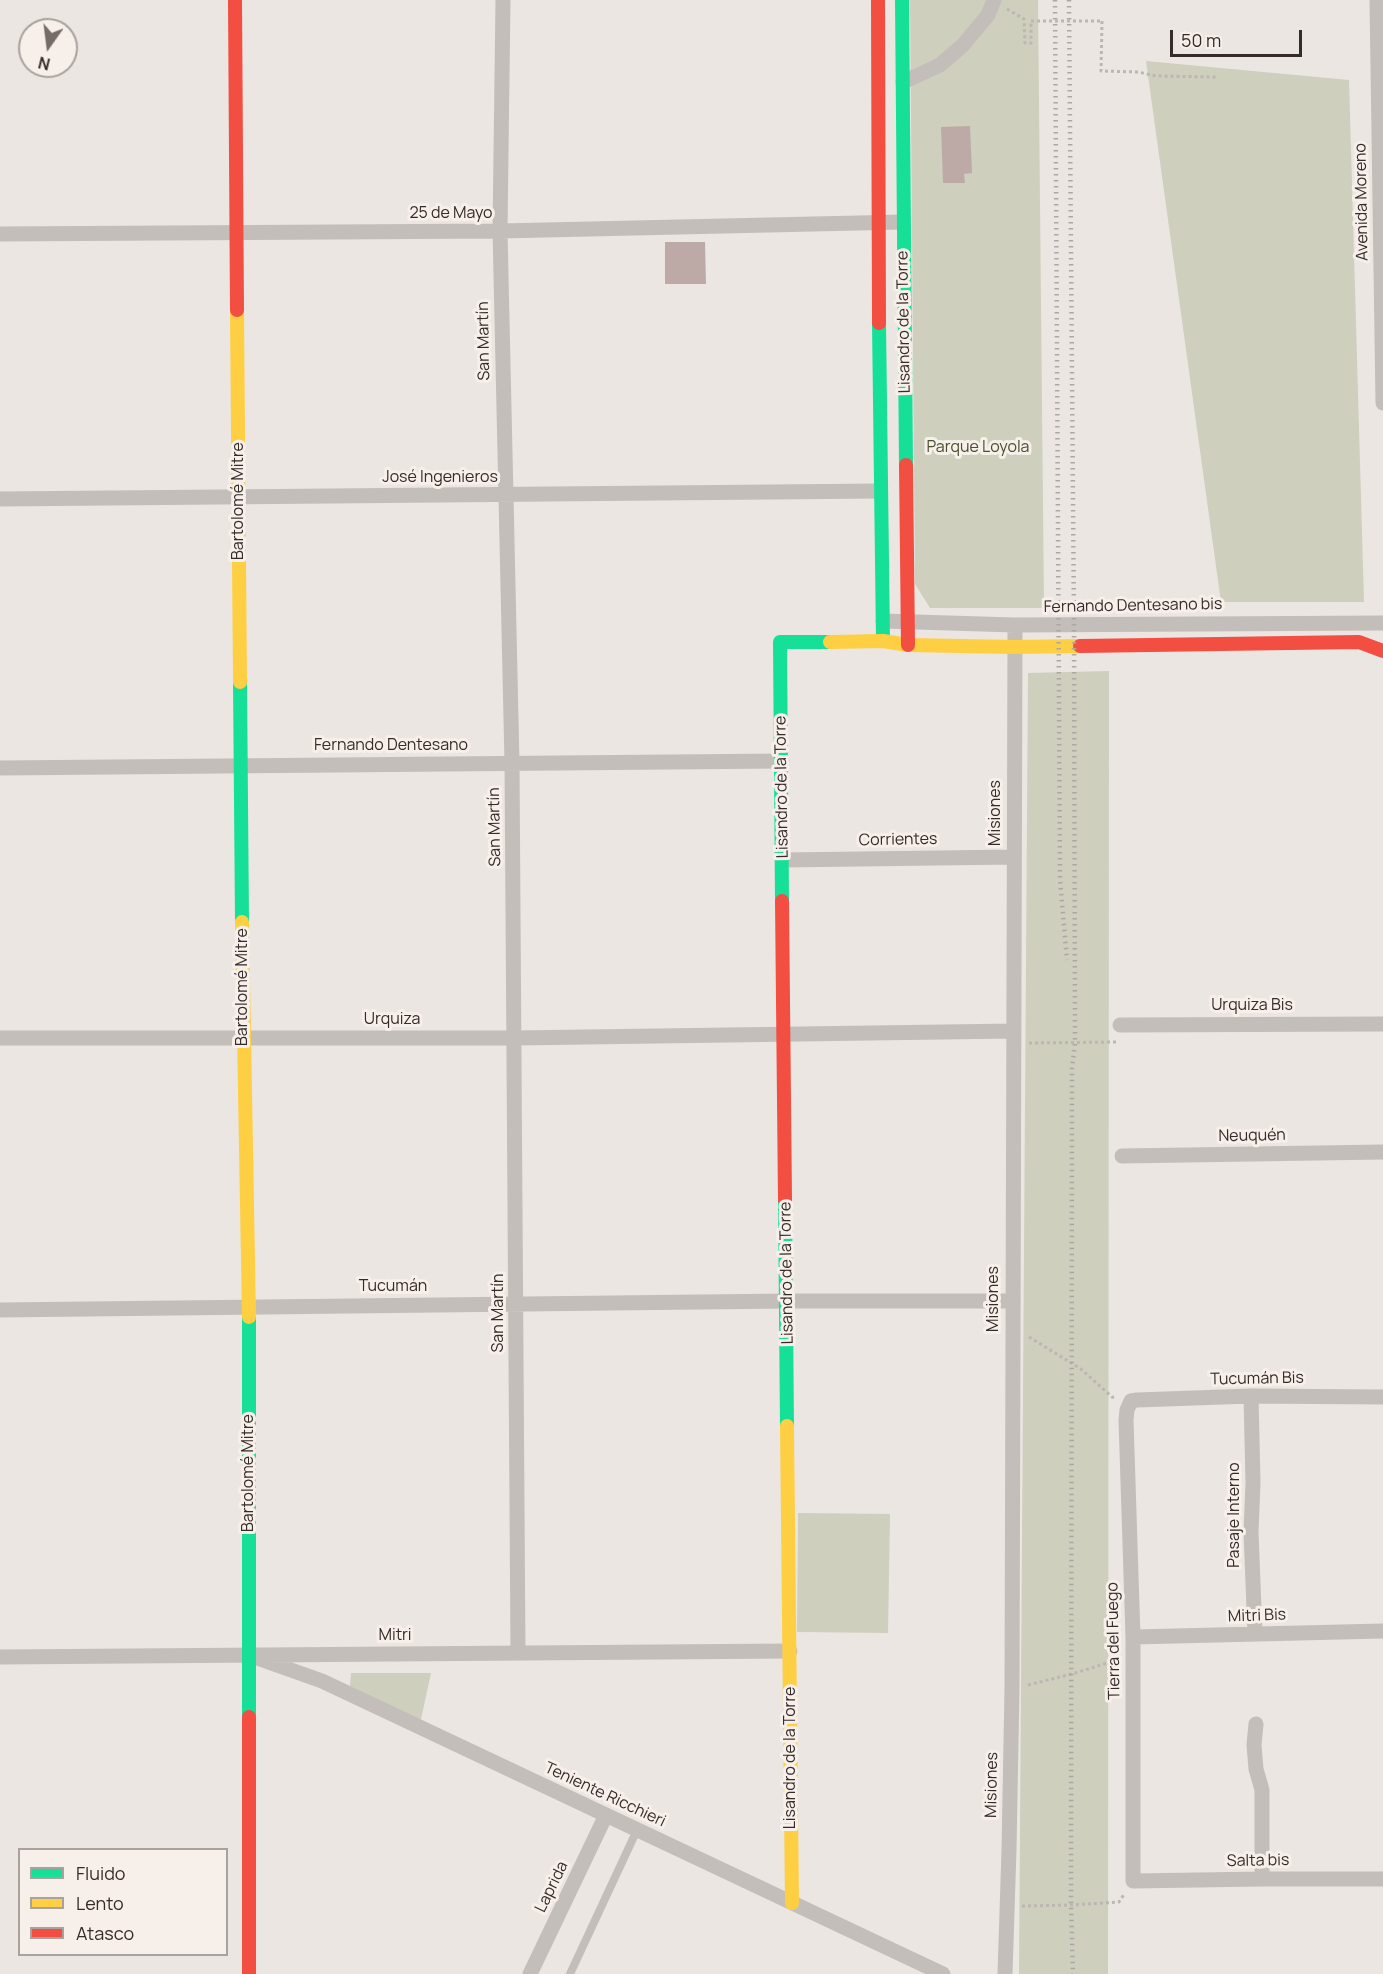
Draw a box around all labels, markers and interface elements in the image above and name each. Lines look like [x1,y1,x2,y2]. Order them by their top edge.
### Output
north arrow [18,18,78,78]
scale bar [1173,18,1305,56]
text: 50 m [1181,28,1221,52]
text: N [36,51,52,76]
street label: Avenida Moreno [1351,143,1373,261]
street label: 25 de Mayo [409,204,493,224]
street label: Lisandro de la Torre [893,250,915,394]
street label: San Martín [474,301,494,381]
park label: Parque Loyola [926,438,1030,458]
street label: Bartolomé Mitre [229,442,249,560]
street label: José Ingenieros [382,468,498,488]
street label: Fernando Dentesano bis [1043,595,1223,617]
street label: Lisandro de la Torre [771,715,793,859]
street label: Fernando Dentesano [314,736,468,756]
street label: Misiones [986,780,1006,846]
street label: San Martín [485,787,505,867]
street label: Corrientes [859,830,937,850]
street label: Bartolomé Mitre [233,928,253,1046]
street label: Urquiza Bis [1211,996,1293,1016]
street label: Urquiza [364,1010,420,1030]
street label: Neuquén [1218,1126,1286,1146]
street label: Lisandro de la Torre [776,1201,798,1345]
street label: Misiones [984,1266,1004,1332]
street label: San Martín [489,1273,509,1353]
street label: Tucumán [359,1277,427,1297]
street label: Tucumán Bis [1210,1369,1304,1389]
street label: Bartolomé Mitre [239,1414,259,1532]
street label: Pasaje Interno [1225,1462,1245,1568]
street label: Tierra del Fuego [1103,1582,1125,1700]
street label: Mitri Bis [1228,1605,1286,1627]
street label: Mitri [378,1626,412,1646]
street label: Lisandro de la Torre [781,1687,801,1829]
street label: Misiones [982,1752,1002,1818]
street label: Teniente Ricchieri [541,1759,669,1831]
legend [18,1848,228,1956]
street label: Salta bis [1227,1851,1289,1871]
street label: Laprida [531,1858,573,1916]
text: Fluido [76,1861,125,1885]
text: Lento [76,1891,124,1915]
text: Atasco [76,1921,134,1945]

